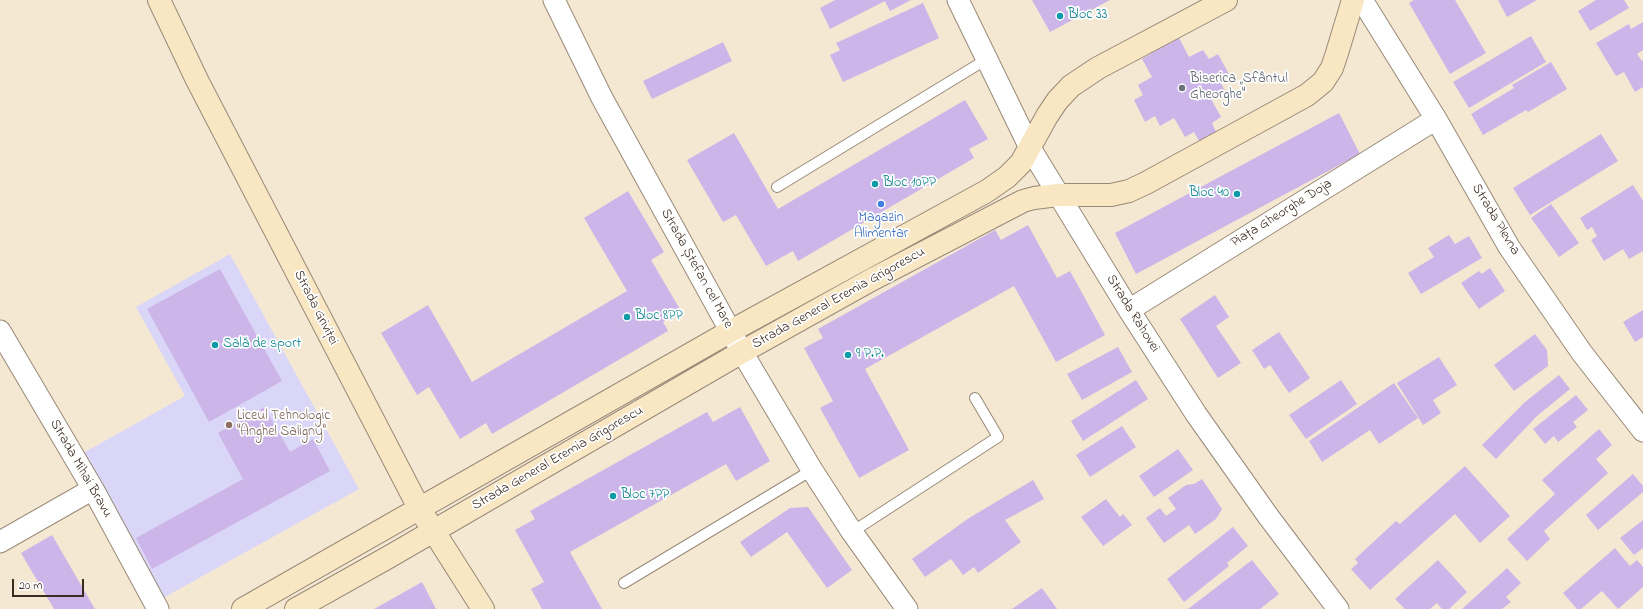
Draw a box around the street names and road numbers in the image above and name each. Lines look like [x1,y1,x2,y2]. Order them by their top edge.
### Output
street label: Piața Gheorghe Doja [1228,176,1336,252]
street label: Strada Plevna [1467,181,1523,259]
street label: Strada Ștefan cel Mare [656,206,736,332]
street label: Strada General Eremia Grigorescu [750,244,928,354]
street label: Strada Griviței [289,268,341,348]
street label: Strada Rahovei [1101,272,1163,356]
street label: Strada General Eremia Grigorescu [469,403,647,515]
street label: Strada Mihai Bravu [45,417,115,521]

